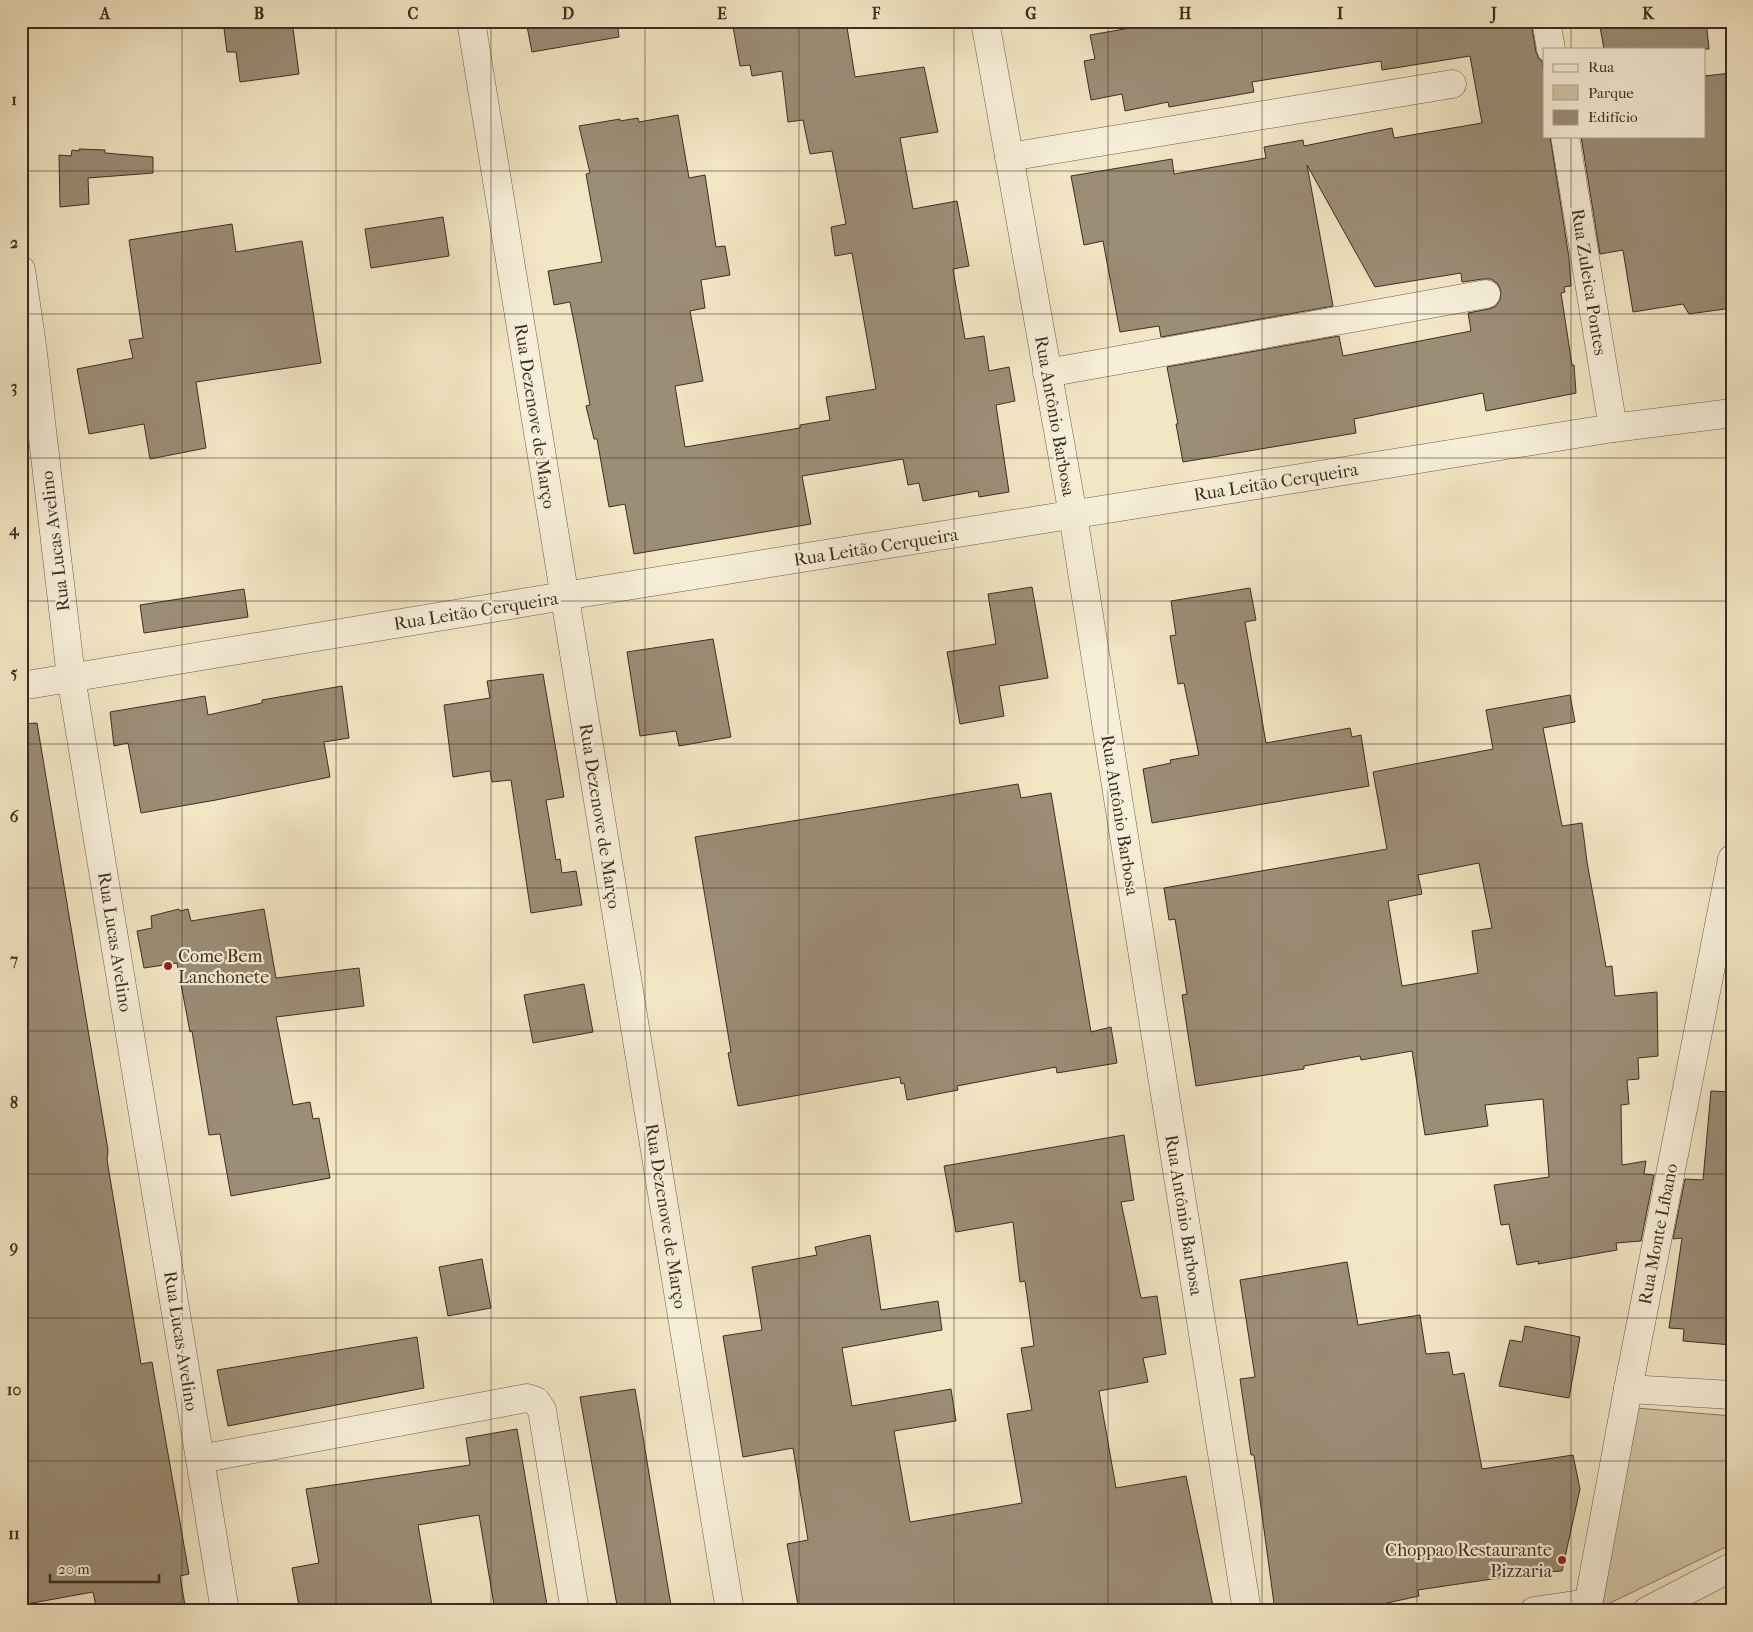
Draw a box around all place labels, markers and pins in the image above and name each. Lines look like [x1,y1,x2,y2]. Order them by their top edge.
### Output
place label: Come Bem Lanchonete [178,946,269,988]
marker: Come Bem Lanchonete [162,960,174,972]
place label: Choppao Restaurante Pizzaria [1385,1540,1553,1582]
marker: Choppao Restaurante Pizzaria [1556,1554,1568,1566]

